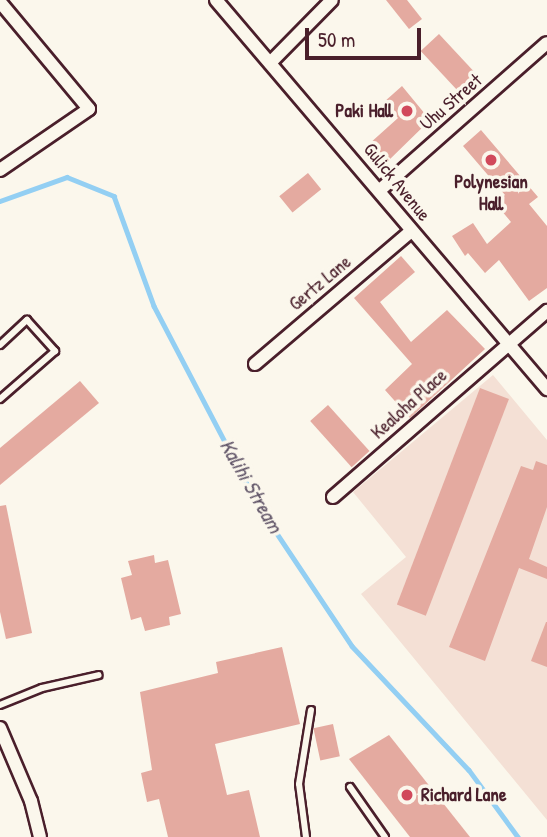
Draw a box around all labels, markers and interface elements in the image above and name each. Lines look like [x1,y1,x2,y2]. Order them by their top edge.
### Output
scale bar [309,14,424,58]
text: 50 m [318,25,355,54]
street label: Uhu Street [415,69,487,135]
place label: Paki Hall [335,100,393,122]
marker: Paki Hall [399,103,415,119]
street label: Gulick Avenue [359,138,435,226]
marker: Polynesian Hall [483,152,499,168]
place label: Polynesian Hall [454,171,528,215]
street label: Gertz Lane [284,251,356,315]
street label: Kealoha Place [366,364,452,444]
water label: Kalihi Stream [214,435,288,537]
place label: Richard Lane [421,784,506,806]
marker: Richard Lane [399,787,415,803]

